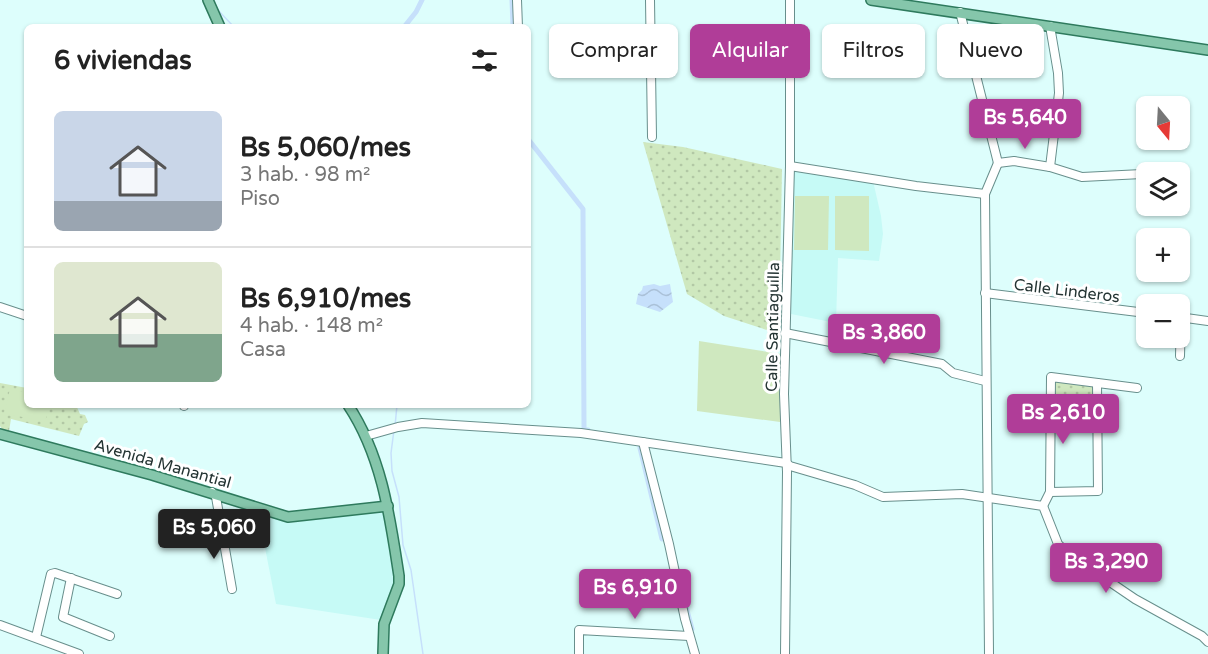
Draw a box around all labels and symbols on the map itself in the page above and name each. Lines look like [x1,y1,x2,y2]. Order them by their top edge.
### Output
north arrow [1136,96,1190,150]
pin: Bs 5,640 [963,99,1087,150]
street label: Calle Santiaguilla [762,262,784,392]
street label: Calle Linderos [1013,275,1121,307]
pin: Bs 3,860 [822,314,946,365]
pin: Bs 2,610 [1001,394,1125,445]
street label: Avenida Manantial [92,435,234,493]
pin: Bs 5,060 [152,509,276,560]
pin: Bs 3,290 [1044,543,1168,594]
pin: Bs 6,910 [573,569,697,620]

